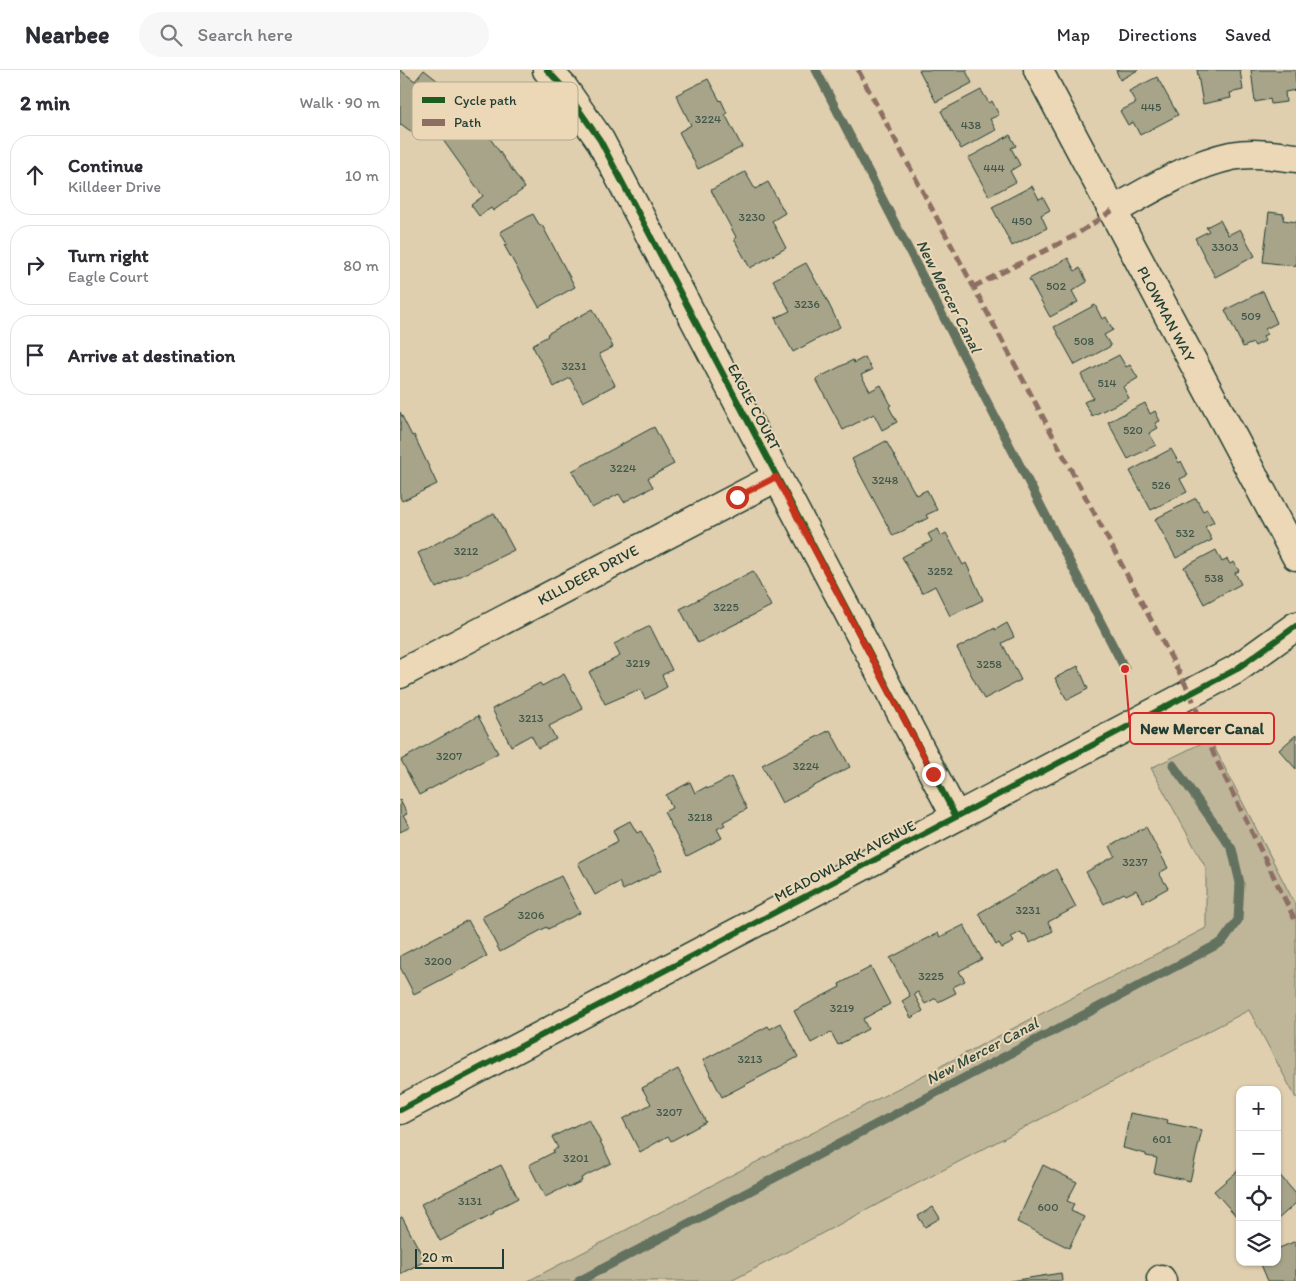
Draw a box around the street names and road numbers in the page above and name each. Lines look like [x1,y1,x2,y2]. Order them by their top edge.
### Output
street label: PLOWMAN WAY [1133,263,1199,365]
street label: EAGLE COURT [724,361,785,454]
street label: KILLDEER DRIVE [535,541,641,609]
street label: MEADOWLARK AVENUE [771,816,919,906]

